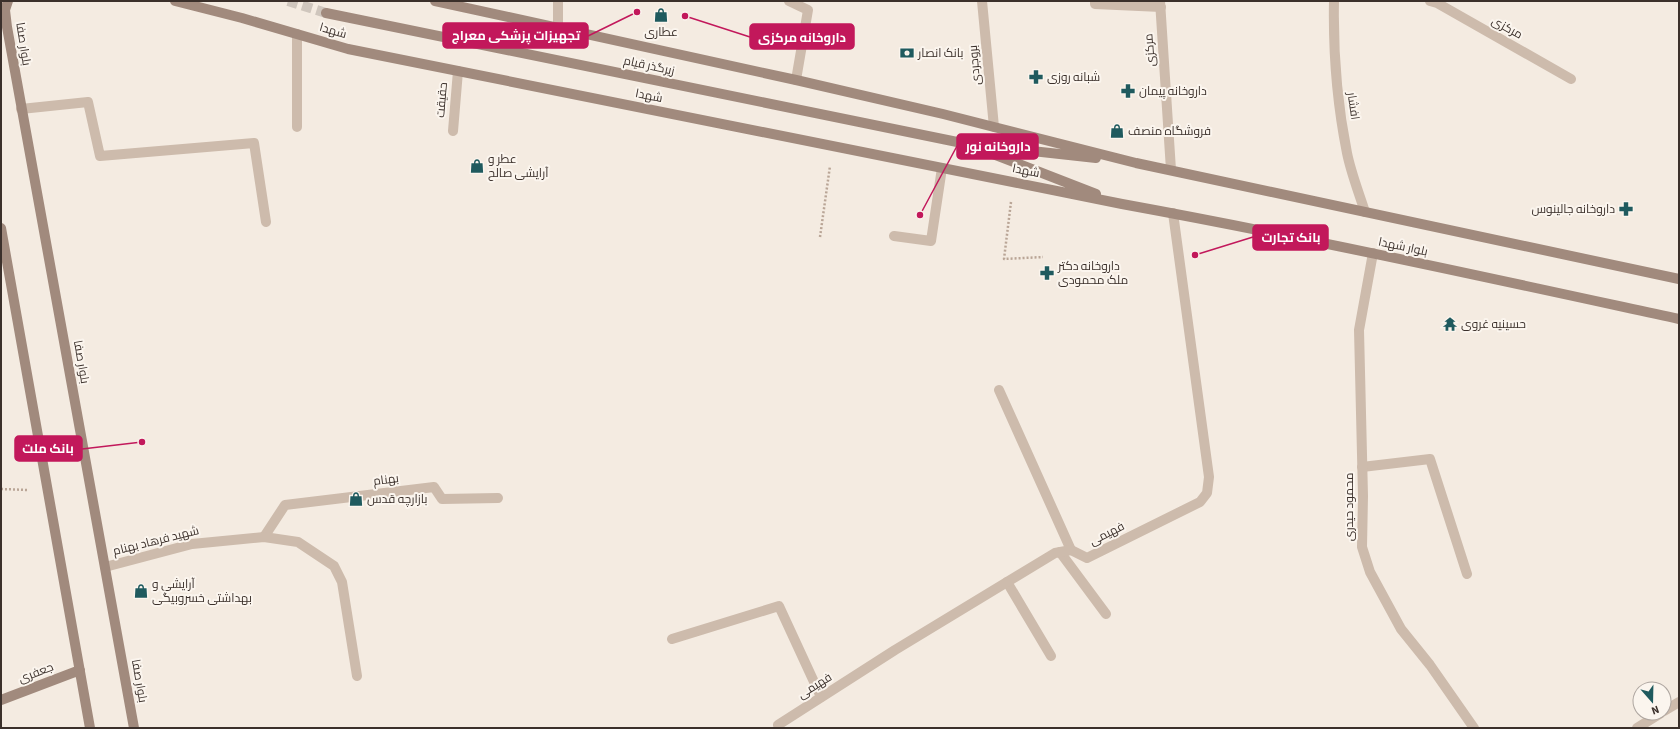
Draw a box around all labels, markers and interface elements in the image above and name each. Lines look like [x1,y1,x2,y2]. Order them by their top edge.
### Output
shop icon: عطاری [653,7,669,23]
street label: مرکزی [1488,13,1526,43]
street label: شهدا [317,19,349,43]
street label: بلوار صفا [11,21,35,67]
callout: تجهیزات پزشکی معراج [443,23,588,48]
place label: عطاری [644,24,678,41]
callout: داروخانه مرکزی [750,24,854,49]
text: تجهیزات پزشکی معراج [452,27,580,45]
text: داروخانه مرکزی [758,29,846,47]
street label: مرکزی [1140,33,1160,67]
street label: بروجردی [965,44,985,86]
bank icon: بانک انصار [899,45,915,61]
place label: بانک انصار [917,45,964,62]
street label: زیرگذر قیام [622,52,676,80]
pharmacy icon: شبانه روزی [1028,69,1044,85]
place label: شبانه روزی [1047,69,1100,86]
street label: حقیقت [432,82,452,118]
pharmacy icon: داروخانه پیمان [1120,83,1136,99]
place label: داروخانه پیمان [1139,83,1207,100]
street label: شهدا [634,85,664,107]
street label: افشار [1343,90,1363,121]
shop icon: فروشگاه منصف [1109,123,1125,139]
place label: فروشگاه منصف [1128,123,1211,140]
callout: داروخانه نور [957,134,1038,159]
text: داروخانه نور [964,138,1031,156]
place label: عطر و آرایشی صالح [488,151,549,182]
shop icon: عطر و آرایشی صالح [469,158,485,174]
street label: شهدا [1011,160,1041,182]
place label: داروخانه جالینوس [1532,201,1615,218]
pharmacy icon: داروخانه جالینوس [1618,201,1634,217]
callout: بانک تجارت [1253,225,1328,250]
text: بانک تجارت [1261,229,1321,247]
street label: بلوار شهدا [1377,233,1429,261]
place label: داروخانه دکتر ملک محمودی [1057,258,1128,289]
pharmacy icon: داروخانه دکتر ملک محمودی [1039,265,1055,281]
temple icon: حسینیه غروی [1442,316,1458,332]
place label: حسینیه غروی [1461,316,1526,333]
street label: بلوار صفا [69,339,93,385]
callout: بانک ملت [15,436,82,461]
text: بانک ملت [22,440,74,458]
street label: بهنام [372,470,400,490]
street label: محمود حیدری [1341,473,1358,541]
shop icon: بازارچه قدس [348,491,364,507]
place label: بازارچه قدس [367,491,428,508]
street label: فهیمی [1086,518,1128,550]
street label: شهید فرهاد بهنام [111,522,201,560]
place label: آرایشی و بهداشتی خسروبیگی [152,576,252,607]
shop icon: آرایشی و بهداشتی خسروبیگی [133,583,149,599]
street label: بلوار صفا [127,658,151,704]
street label: جعفری [16,659,56,687]
street label: فهیمی [795,669,835,703]
north arrow [1632,681,1672,721]
text: N [1649,702,1661,718]

